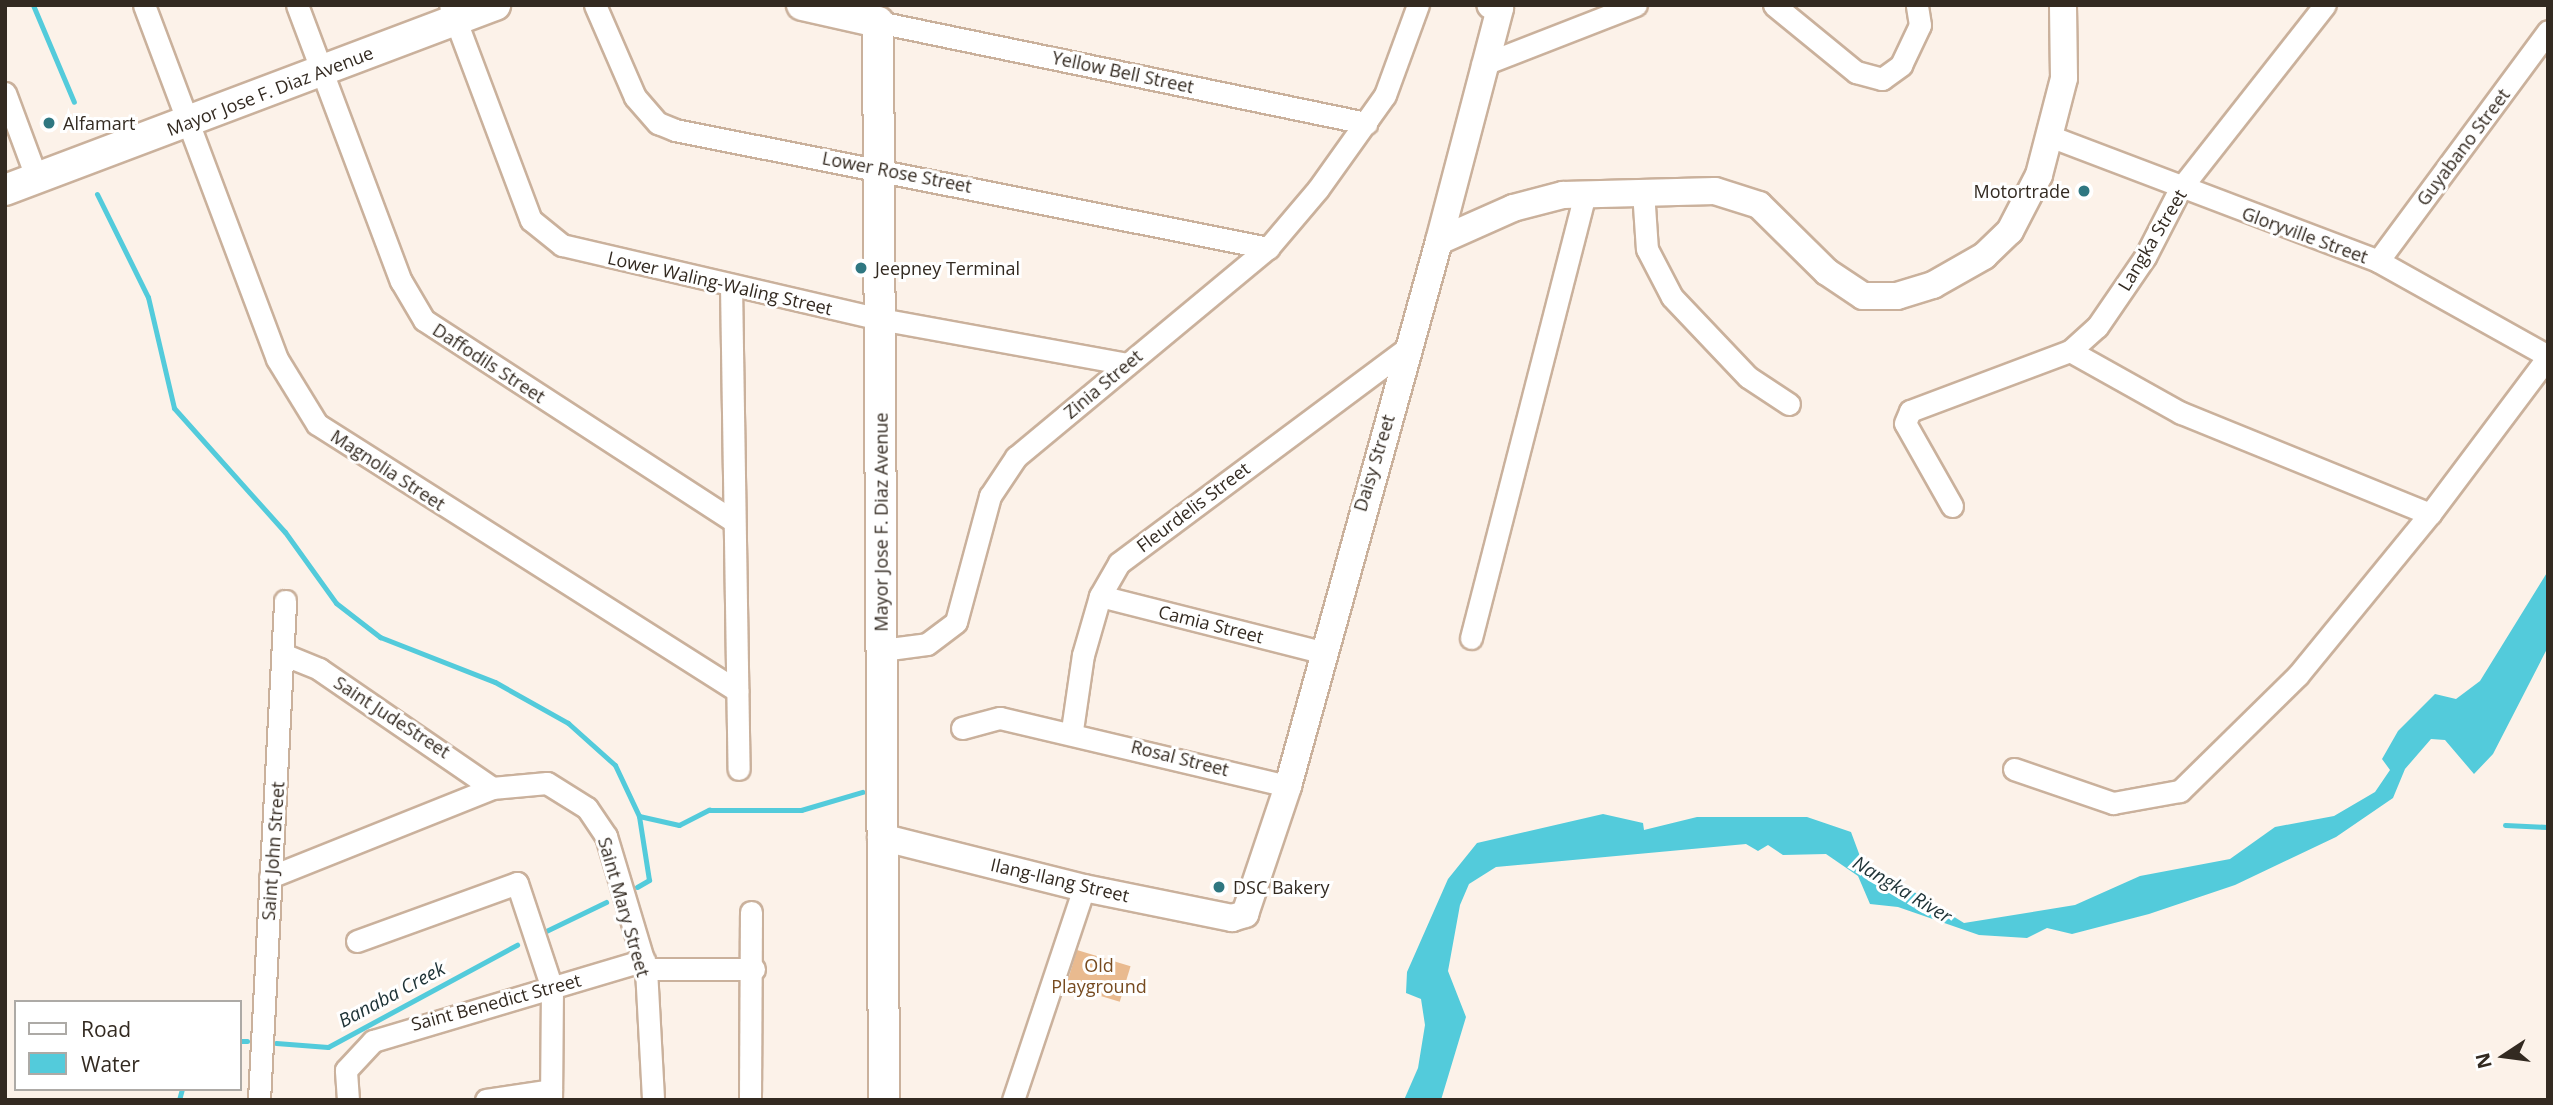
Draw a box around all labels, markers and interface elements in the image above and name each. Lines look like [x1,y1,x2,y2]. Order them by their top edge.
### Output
street label: Mayor Jose F. Diaz Avenue [164,42,376,140]
street label: Yellow Bell Street [1050,46,1196,98]
street label: Guyabano Street [2412,84,2514,210]
place label: Alfamart [63,112,135,134]
marker: Alfamart [41,115,57,131]
street label: Lower Rose Street [820,147,974,197]
place label: Motortrade [1973,180,2070,202]
marker: Motortrade [2076,183,2092,199]
street label: Langka Street [2113,185,2191,295]
street label: Gloryville Street [2239,202,2371,268]
street label: Lower Waling-Waling Street [605,247,835,319]
place label: Jeepney Terminal [875,257,1020,279]
marker: Jeepney Terminal [853,260,869,276]
street label: Daffodils Street [429,319,549,407]
street label: Zinia Street [1060,345,1146,423]
street label: Mayor Jose F. Diaz Avenue [870,412,892,632]
street label: Daisy Street [1349,412,1399,514]
street label: Magnolia Street [327,425,449,515]
street label: Fleurdelis Street [1132,457,1254,557]
street label: Camia Street [1156,601,1266,647]
street label: Saint JudeStreet [330,672,454,762]
street label: Rosal Street [1129,735,1231,781]
street label: Saint John Street [257,781,289,921]
street label: Saint Mary Street [594,835,654,979]
water label: Nangka River [1848,852,1956,928]
street label: Ilang-Ilang Street [989,854,1131,906]
place label: DSC Bakery [1233,876,1330,898]
marker: DSC Bakery [1211,879,1227,895]
park label: Old Playground [1051,955,1147,998]
water label: Banaba Creek [335,957,449,1033]
street label: Saint Benedict Street [409,969,583,1035]
legend [14,1000,242,1091]
text: Road [81,1015,131,1043]
north arrow [2469,1021,2539,1091]
text: Water [81,1050,140,1078]
text: N [2469,1050,2498,1071]

